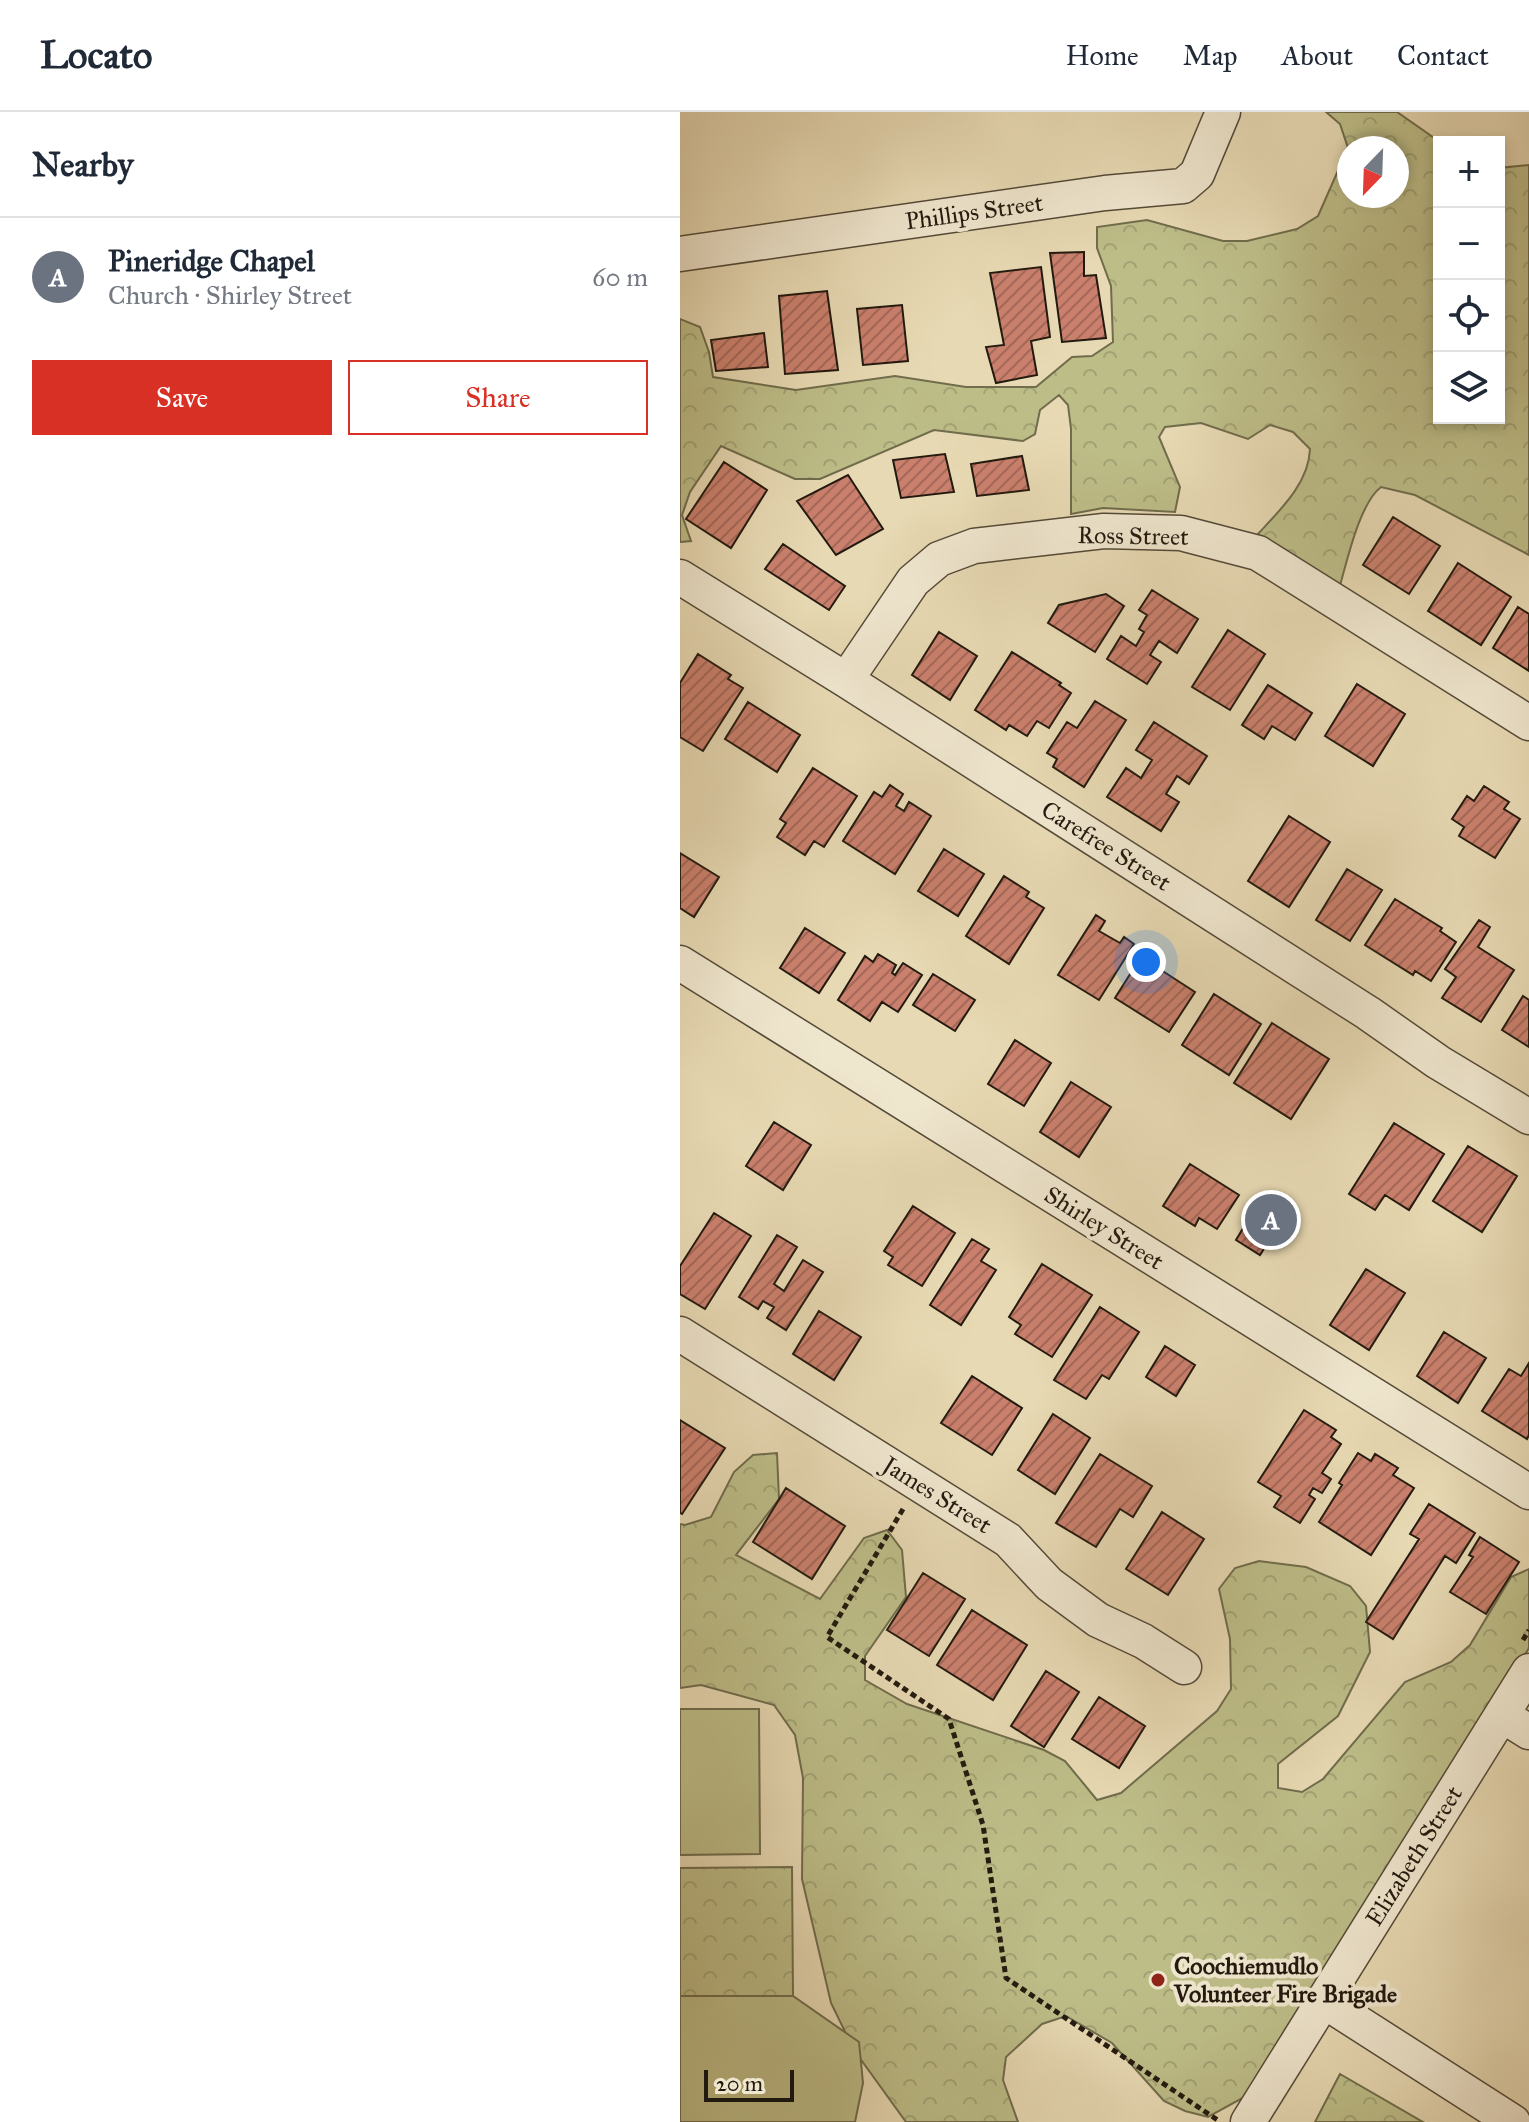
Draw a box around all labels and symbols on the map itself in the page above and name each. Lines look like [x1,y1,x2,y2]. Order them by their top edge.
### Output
north arrow [1337,136,1409,208]
street label: Phillips Street [903,187,1045,237]
street label: Ross Street [1077,520,1189,552]
street label: Carefree Street [1036,794,1177,898]
your location [1126,942,1166,982]
street label: Shirley Street [1039,1180,1170,1277]
pin: A [1245,1190,1297,1250]
street label: James Street [874,1448,997,1541]
street label: Elizabeth Street [1359,1780,1469,1932]
place label: Coochiemudlo Volunteer Fire Brigade [1173,1951,1397,2009]
marker: Coochiemudlo Volunteer Fire Brigade [1149,1971,1167,1989]
scale bar [704,2066,794,2102]

